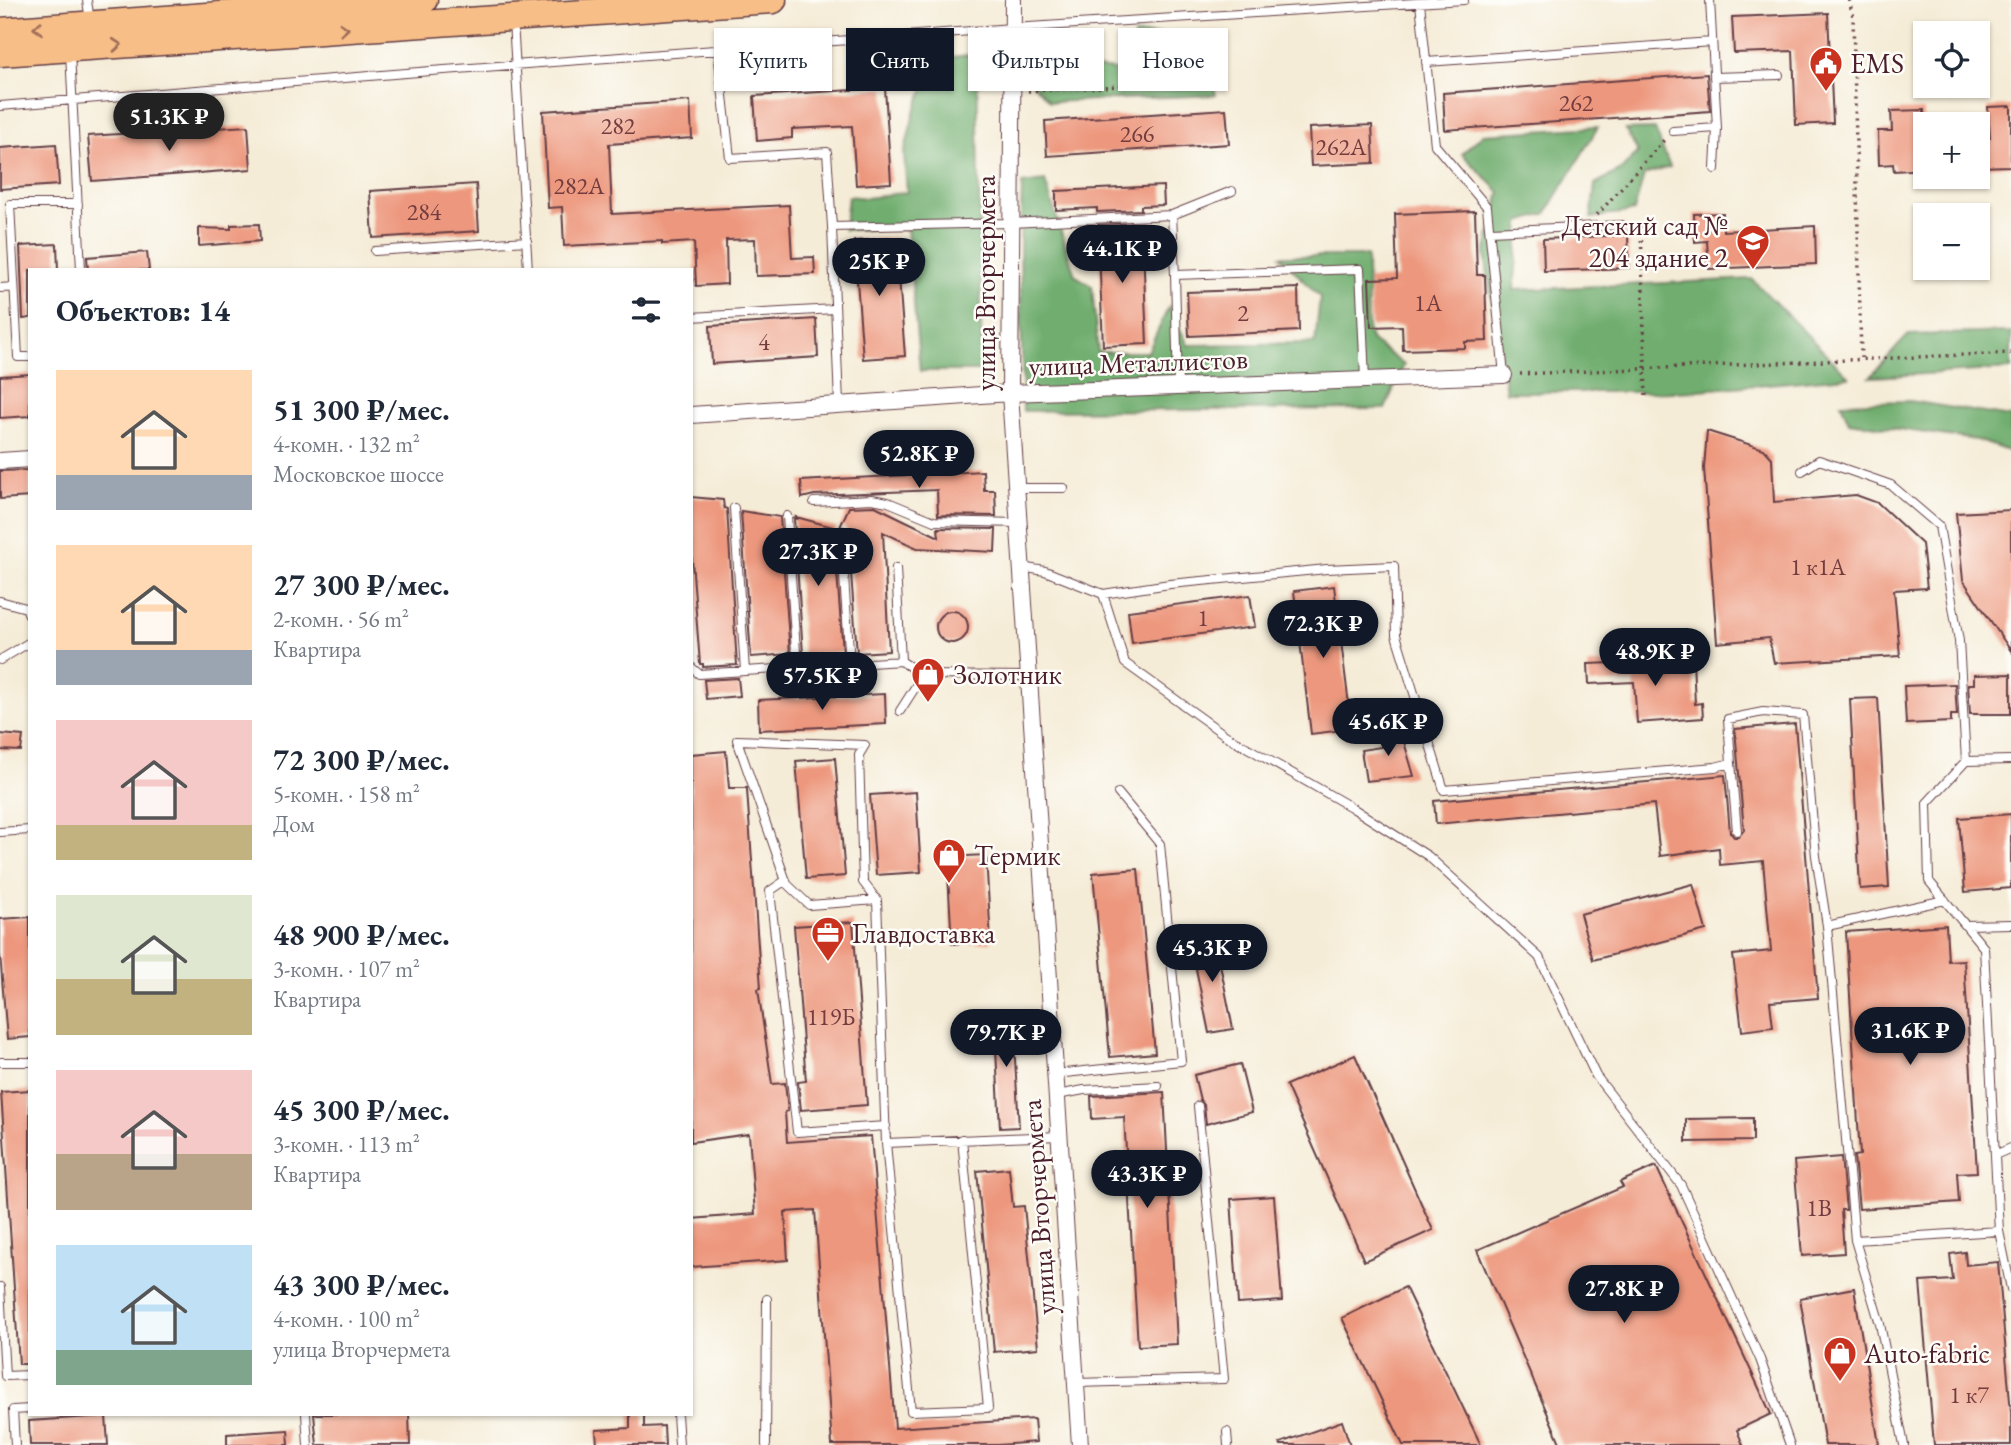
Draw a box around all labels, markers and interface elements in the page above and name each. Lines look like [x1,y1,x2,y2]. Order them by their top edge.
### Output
one-way arrow [32,20,43,35]
map controls [1913,21,1990,280]
button: locate [1913,21,1990,98]
one-way arrow [339,22,350,37]
chip: Купить [714,28,832,91]
chip: Снять [846,28,954,91]
chip: Фильтры [968,28,1104,91]
chip: Новое [1118,28,1228,91]
one-way arrow [112,38,123,53]
public building icon: EMS [1807,44,1845,93]
place label: EMS [1850,45,1904,81]
house number: 262 [1559,87,1594,118]
pin: 51.3K ₽ [104,94,234,153]
text: 51.3K ₽ [129,101,209,131]
house number: 282 [601,110,636,141]
button: + [1913,112,1990,189]
house number: 266 [1120,118,1154,149]
house number: 262А [1315,131,1367,162]
house number: 282А [553,170,605,201]
street label: улица Вторчермета [967,174,1003,391]
house number: 284 [407,196,442,227]
button: − [1913,203,1990,280]
place label: Детский сад № 204 здание 2 [1562,207,1729,275]
school or university icon: Детский сад № 204 здание 2 [1734,222,1772,271]
pin: 44.1K ₽ [1057,226,1187,285]
text: 44.1K ₽ [1082,233,1162,263]
pin: 25K ₽ [830,238,928,298]
text: 25K ₽ [848,246,910,276]
house number: 1А [1414,287,1442,318]
text: Объектов: 14 [56,291,230,330]
icon: filters [627,291,665,329]
house number: 2 [1237,297,1249,328]
house number: 4 [758,326,770,357]
street label: улица Металлистов [1028,340,1248,384]
text: 51 300 ₽/мес. [273,390,450,429]
icon: home [112,398,196,482]
text: 4-комн. · 132 m² [273,429,420,459]
pin: 52.8K ₽ [854,430,984,490]
text: 52.8K ₽ [879,438,959,468]
text: Московское шоссе [273,459,444,489]
pin: 27.3K ₽ [753,528,883,588]
text: 27.3K ₽ [778,536,858,566]
house number: 1 к1А [1790,551,1846,582]
text: 27 300 ₽/мес. [273,565,450,604]
icon: home [112,573,196,657]
pin: 72.3K ₽ [1258,600,1388,660]
house number: 1 [1197,602,1209,633]
text: 2-комн. · 56 m² [273,604,409,634]
text: 72.3K ₽ [1283,608,1363,638]
pin: 48.9K ₽ [1590,628,1720,688]
text: Квартира [273,634,361,664]
text: 48.9K ₽ [1615,636,1695,666]
pin: 57.5K ₽ [757,652,887,712]
shop icon: Золотник [909,655,947,704]
place label: Золотник [953,656,1062,692]
text: 57.5K ₽ [782,660,862,690]
pin: 45.6K ₽ [1323,698,1453,758]
text: 45.6K ₽ [1348,706,1428,736]
text: 72 300 ₽/мес. [273,740,450,779]
icon: home [112,748,196,832]
text: 5-комн. · 158 m² [273,779,420,809]
text: Дом [273,809,315,839]
shop icon: Термик [930,836,968,885]
place label: Термик [974,837,1061,873]
office icon: Главдоставка [809,914,847,963]
text: 48 900 ₽/мес. [273,915,450,954]
place label: Главдоставка [852,915,996,951]
icon: home [112,923,196,1007]
pin: 45.3K ₽ [1147,925,1277,984]
text: 45.3K ₽ [1172,932,1252,962]
text: 3-комн. · 107 m² [273,954,420,984]
text: Квартира [273,984,361,1014]
house number: 119Б [807,1001,855,1032]
pin: 31.6K ₽ [1845,1007,1975,1067]
pin: 79.7K ₽ [941,1010,1071,1069]
text: 31.6K ₽ [1870,1015,1950,1045]
text: 79.7K ₽ [966,1017,1046,1047]
text: 45 300 ₽/мес. [273,1090,450,1129]
street label: улица Вторчермета [1012,1097,1063,1316]
icon: home [112,1098,196,1182]
text: 3-комн. · 113 m² [273,1129,420,1159]
pin: 43.3K ₽ [1082,1150,1212,1210]
text: 43.3K ₽ [1107,1158,1187,1188]
text: Квартира [273,1159,361,1189]
house number: 1В [1806,1192,1832,1223]
text: 43 300 ₽/мес. [273,1265,450,1304]
pin: 27.8K ₽ [1559,1266,1689,1325]
icon: home [112,1273,196,1357]
text: 27.8K ₽ [1584,1273,1664,1303]
text: 4-комн. · 100 m² [273,1304,420,1334]
text: улица Вторчермета [273,1334,451,1364]
shop icon: Auto-fabric [1821,1334,1859,1383]
place label: Auto-fabric [1863,1335,1990,1371]
house number: 1 к7 [1949,1379,1989,1410]

